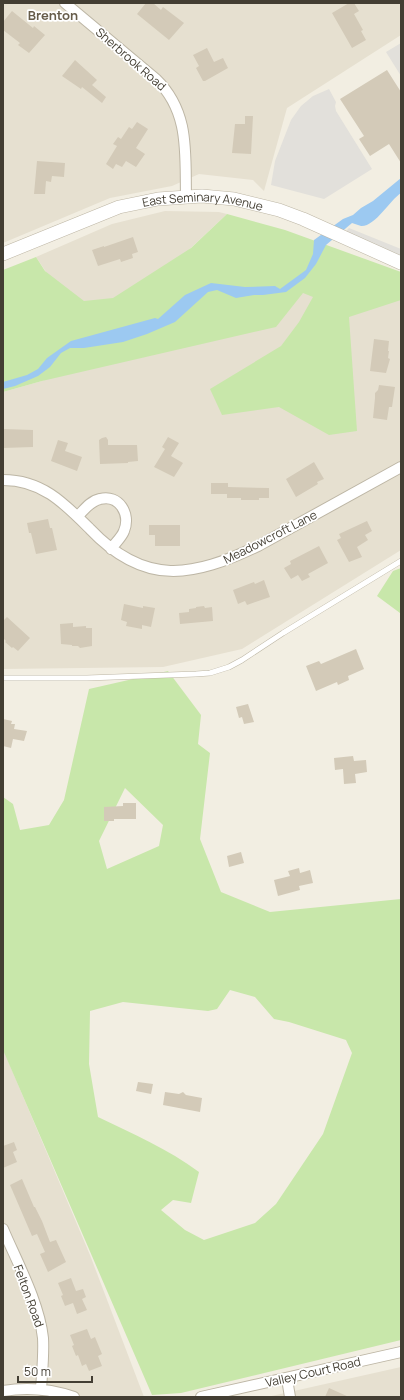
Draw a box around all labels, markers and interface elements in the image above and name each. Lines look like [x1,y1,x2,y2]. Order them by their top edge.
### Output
district label: Brenton [28,6,78,24]
street label: Sherbrook Road [92,24,170,94]
street label: East Seminary Avenue [141,187,265,214]
street label: Meadowcroft Lane [220,506,320,568]
street label: Felton Road [10,1262,48,1330]
street label: Valley Court Road [264,1353,362,1391]
scale bar [18,1358,92,1384]
text: 50 m [24,1363,51,1380]

